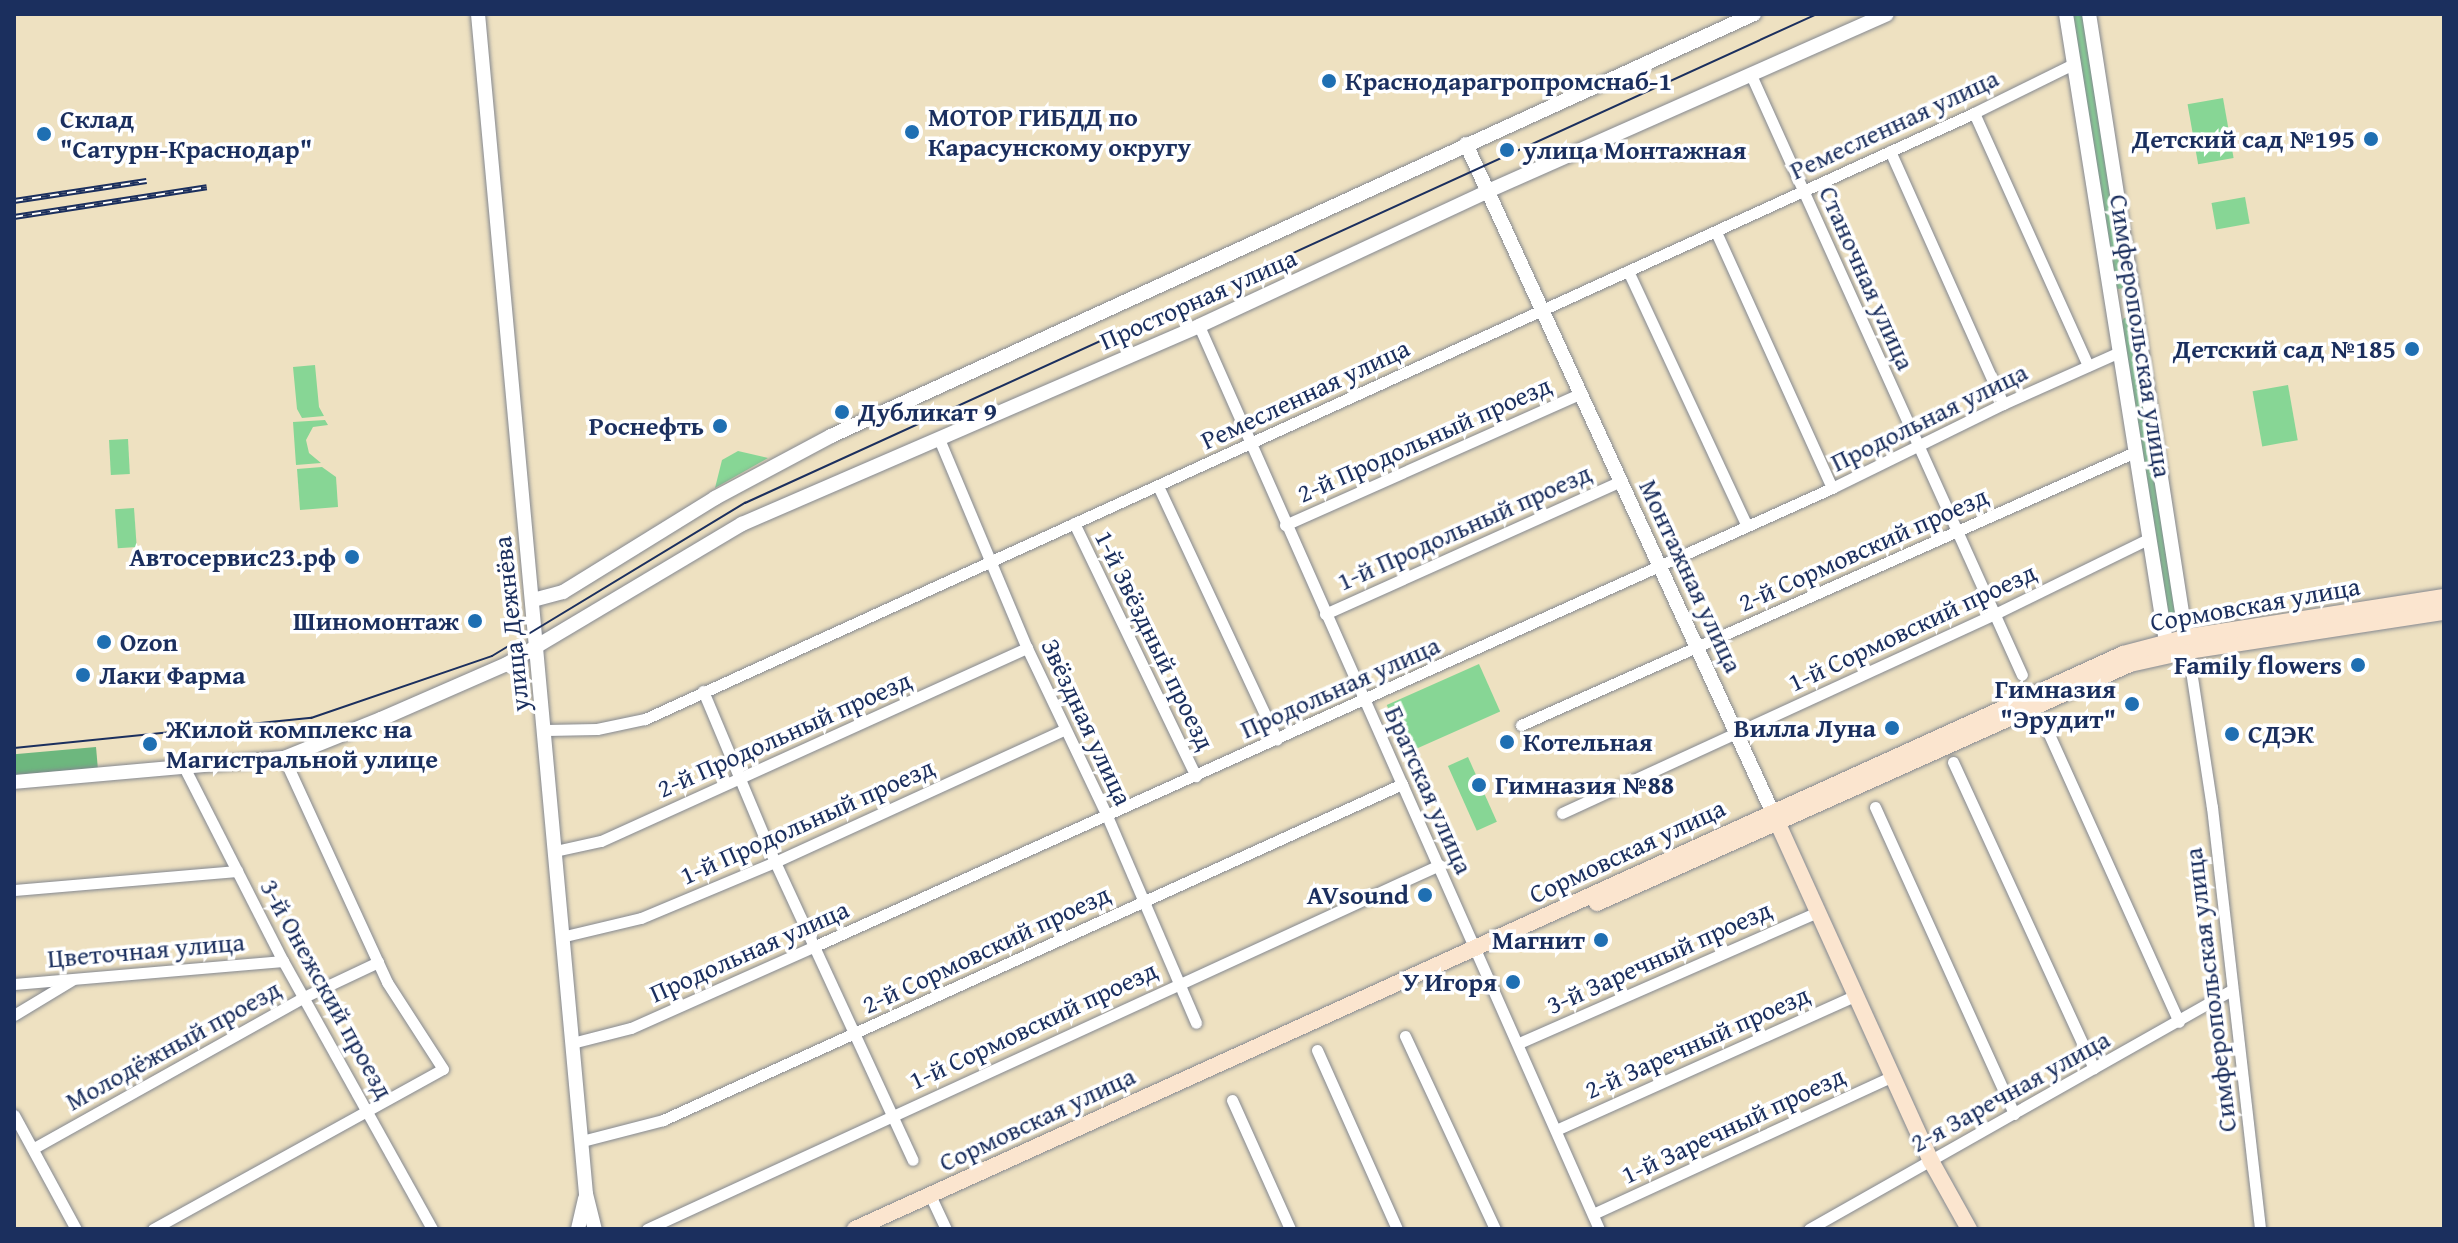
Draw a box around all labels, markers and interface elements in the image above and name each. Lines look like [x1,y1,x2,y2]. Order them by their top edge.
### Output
street label: Ремесленная улица [1785,62,2003,186]
place label: Краснодарагропромснаб-1 [1345,65,1672,97]
marker: Краснодарагропромснаб-1 [1320,72,1338,90]
place label: МОТОР ГИБДД по Карасунскому округу [928,101,1191,162]
place label: Склад "Сатурн-Краснодар" [60,103,312,164]
marker: МОТОР ГИБДД по Карасунскому округу [903,123,921,141]
place label: Детский сад №195 [2132,123,2355,155]
marker: Склад "Сатурн-Краснодар" [35,125,53,143]
marker: Детский сад №195 [2362,130,2380,148]
place label: улица Монтажная [1523,134,1747,166]
marker: улица Монтажная [1498,141,1516,159]
street label: Станочная улица [1813,181,1921,375]
street label: Симферопольская улица [2103,192,2179,480]
street label: Просторная улица [1095,242,1301,356]
street label: Ремесленная улица [1196,332,1414,456]
place label: Детский сад №185 [2173,333,2396,365]
marker: Детский сад №185 [2403,340,2421,358]
street label: Продольная улица [1826,356,2032,478]
street label: 2-й Продольный проезд [1292,369,1556,509]
place label: Дубликат 9 [858,396,997,428]
marker: Дубликат 9 [833,403,851,421]
place label: Роснефть [589,410,704,442]
marker: Роснефть [711,417,729,435]
street label: 1-й Продольный проезд [1332,457,1596,597]
street label: Монтажная улица [1633,475,1749,677]
street label: 2-й Сормовский проезд [1733,480,1993,618]
street label: 1-й Звёздный проезд [1088,525,1222,755]
street label: улица Дежнёва [486,535,536,713]
place label: Автосервис23.рф [129,541,336,573]
marker: Автосервис23.рф [343,548,361,566]
street label: 1-й Сормовский проезд [1783,556,2041,698]
street label: Сормовская улица [2148,570,2362,638]
place label: Шиномонтаж [293,605,459,637]
marker: Шиномонтаж [466,612,484,630]
place label: Ozon [120,626,178,658]
street label: Продольная улица [1236,629,1444,745]
marker: Ozon [95,633,113,651]
street label: Звёздная улица [1035,634,1139,810]
place label: Family flowers [2174,649,2342,681]
marker: Family flowers [2349,656,2367,674]
place label: Лаки Фарма [99,659,246,691]
street label: 2-й Продольный проезд [652,664,916,804]
marker: Лаки Фарма [74,666,92,684]
place label: Гимназия "Эрудит" [1995,673,2116,734]
marker: Гимназия "Эрудит" [2123,695,2141,713]
street label: Братская улица [1378,701,1480,879]
place label: Вилла Луна [1734,712,1876,744]
place label: Жилой комплекс на Магистральной улице [166,713,438,774]
place label: СДЭК [2248,718,2314,750]
marker: Вилла Луна [1883,719,1901,737]
marker: СДЭК [2223,725,2241,743]
place label: Котельная [1523,726,1653,758]
marker: Котельная [1498,733,1516,751]
marker: Жилой комплекс на Магистральной улице [141,735,159,753]
street label: 1-й Продольный проезд [675,751,939,891]
place label: Гимназия №88 [1495,769,1674,801]
marker: Гимназия №88 [1470,776,1488,794]
street label: Сормовская улица [1524,792,1730,910]
street label: Симферопольская улица [2177,846,2243,1134]
street label: 3-й Онежский проезд [254,874,400,1104]
street label: 2-й Сормовский проезд [857,878,1115,1020]
place label: AVsound [1307,879,1409,911]
marker: AVsound [1416,886,1434,904]
street label: Продольная улица [645,893,853,1009]
street label: 3-й Заречный проезд [1542,893,1776,1021]
place label: Магнит [1492,924,1585,956]
street label: Цветочная улица [46,926,246,974]
marker: Магнит [1592,931,1610,949]
street label: 1-й Сормовский проезд [904,954,1162,1096]
place label: У Игоря [1403,966,1497,998]
street label: Молодёжный проезд [60,973,286,1117]
marker: У Игоря [1504,973,1522,991]
street label: 2-й Заречный проезд [1580,978,1814,1106]
street label: 2-я Заречная улица [1905,1023,2115,1159]
street label: Сормовская улица [934,1060,1140,1178]
street label: 1-й Заречный проезд [1616,1060,1850,1190]

